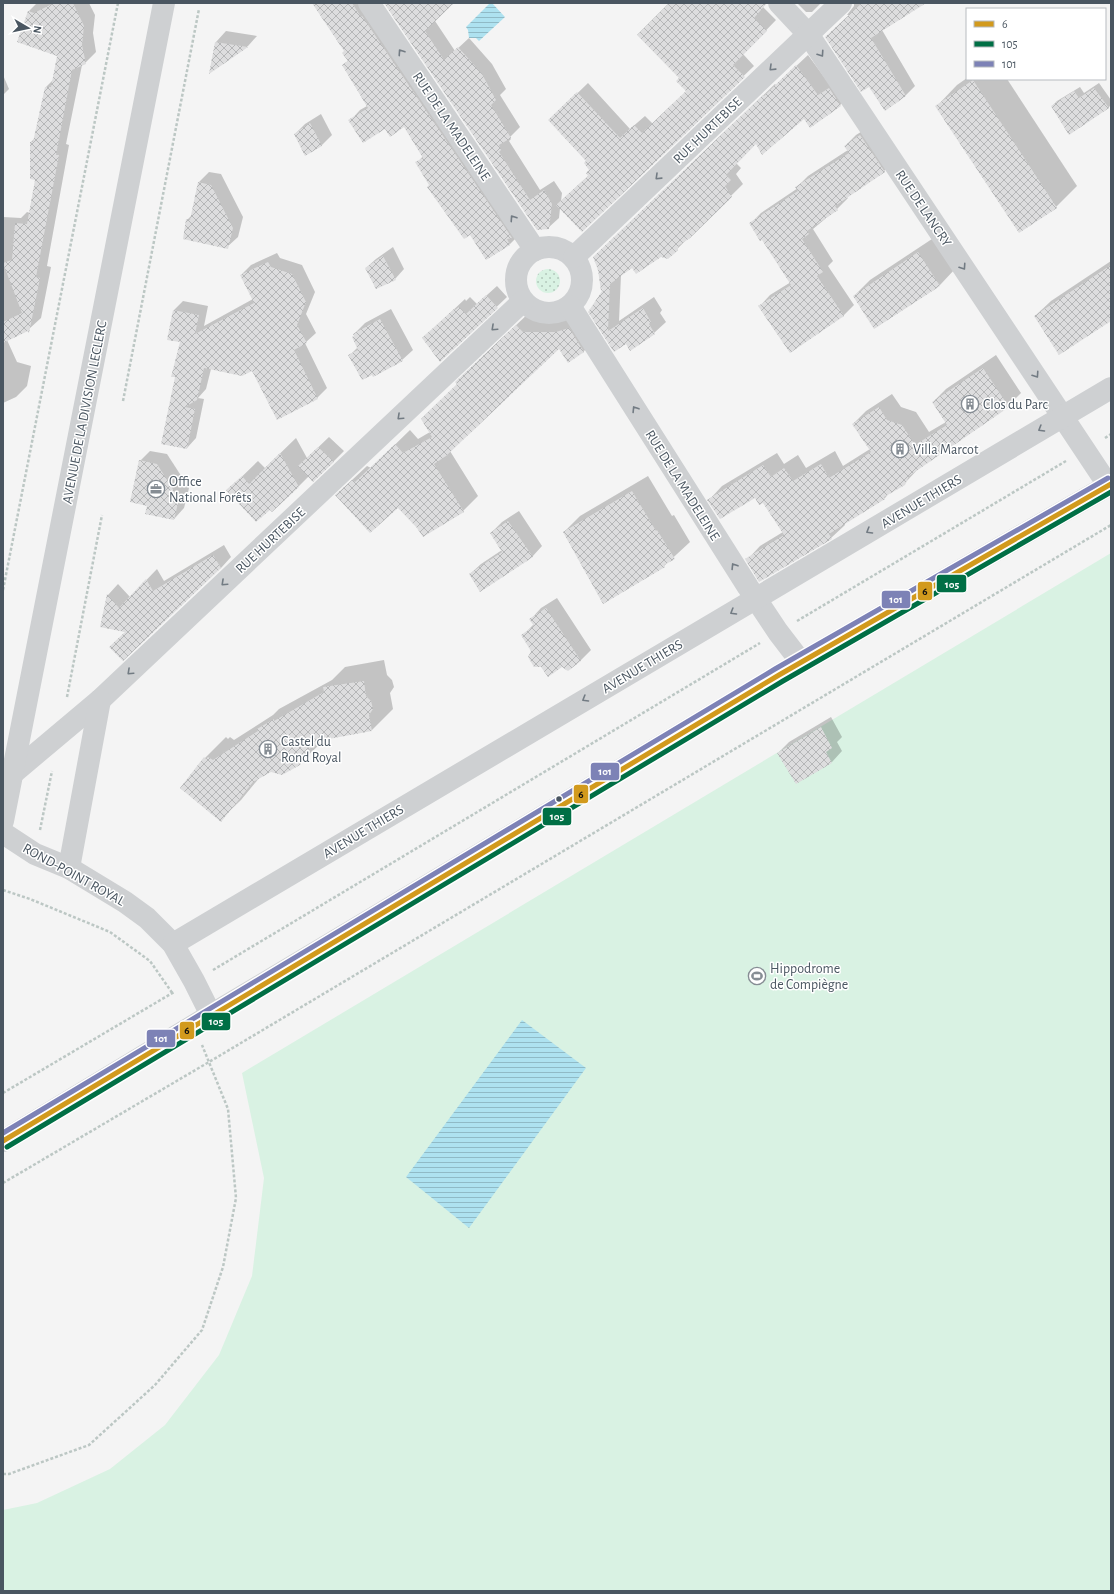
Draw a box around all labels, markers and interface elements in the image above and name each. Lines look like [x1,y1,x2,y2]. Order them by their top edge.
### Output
north arrow [8,8,48,48]
legend [966,8,1106,80]
text: 6 [1002,18,1008,30]
text: N [31,25,43,34]
text: 105 [1002,38,1017,50]
one-way arrow [399,49,406,56]
one-way arrow [816,50,824,57]
text: 101 [1002,58,1017,70]
one-way arrow [769,64,777,71]
street label: RUE DE LA MADELEINE [410,70,493,183]
street label: RUE HURTEBISE [671,95,745,167]
street label: RUE DE LANCRY [893,168,954,250]
one-way arrow [655,173,663,180]
one-way arrow [511,215,518,222]
one-way arrow [959,263,966,270]
street label: AVENUE DE LA DIVISION LECLERC [60,319,110,505]
one-way arrow [491,323,499,330]
one-way arrow [1031,371,1038,378]
building icon: Clos du Parc [960,394,980,414]
place label: Clos du Parc [983,398,1049,412]
one-way arrow [633,406,640,413]
one-way arrow [397,412,405,420]
one-way arrow [1038,425,1045,432]
street label: RUE DE LA MADELEINE [643,428,722,543]
building icon: Villa Marcot [890,439,910,459]
place label: Villa Marcot [913,443,979,457]
street label: AVENUE THIERS [879,472,964,531]
place label: Office National Forêts [169,475,252,505]
office icon: Office National Forêts [146,479,166,499]
street label: RUE HURTEBISE [233,505,308,576]
one-way arrow [866,527,873,534]
one-way arrow [732,563,739,570]
line badge: 105 [936,574,967,593]
one-way arrow [221,578,229,586]
text: 105 [945,579,959,590]
line badge: 6 [917,581,933,601]
text: 6 [922,586,928,597]
line badge: 101 [881,590,911,609]
text: 101 [889,594,903,605]
one-way arrow [730,607,737,614]
street label: AVENUE THIERS [600,637,685,696]
one-way arrow [127,668,134,675]
one-way arrow [582,695,589,702]
place label: Castel du Rond Royal [281,735,341,765]
building icon: Castel du Rond Royal [258,739,278,759]
line badge: 101 [590,762,620,781]
text: 101 [598,766,612,777]
line badge: 6 [573,784,589,804]
text: 6 [578,789,584,800]
unlabelled marker [554,794,564,804]
street label: AVENUE THIERS [321,802,406,861]
line badge: 105 [542,807,572,826]
text: 105 [550,811,564,822]
street label: ROND-POINT ROYAL [20,841,127,909]
place label: Hippodrome de Compiègne [770,962,848,992]
sports icon: Hippodrome de Compiègne [747,966,767,986]
line badge: 105 [201,1012,231,1031]
text: 105 [209,1016,223,1027]
line badge: 6 [179,1021,195,1040]
text: 6 [184,1025,190,1036]
line badge: 101 [146,1029,176,1048]
text: 101 [154,1033,168,1044]

